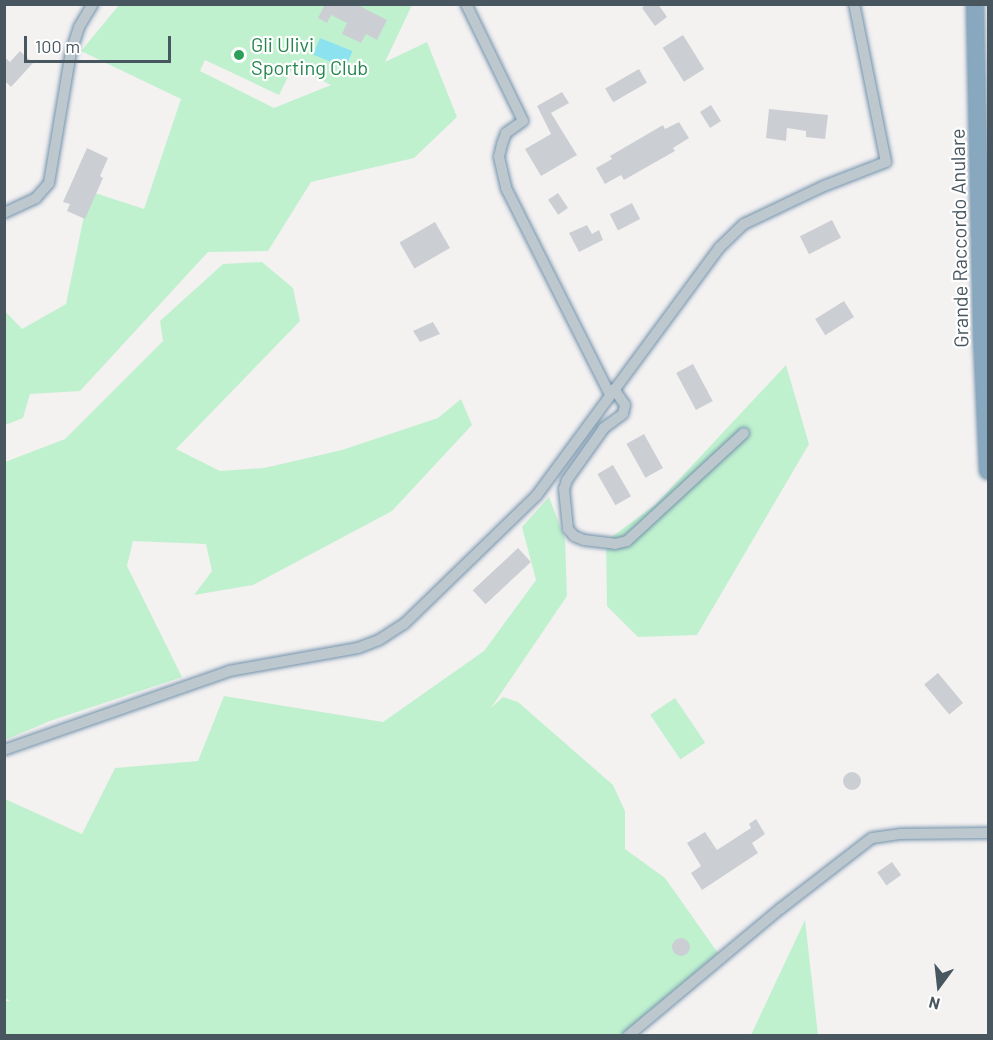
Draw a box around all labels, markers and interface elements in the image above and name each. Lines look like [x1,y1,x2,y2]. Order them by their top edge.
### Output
scale bar [27,24,174,62]
place label: Gli Ulivi Sporting Club [251,32,368,79]
text: 100 m [35,35,80,57]
marker: Gli Ulivi Sporting Club [232,48,246,62]
street label: Grande Raccordo Anulare [945,128,973,348]
north arrow [909,956,969,1016]
text: N [927,993,942,1014]

